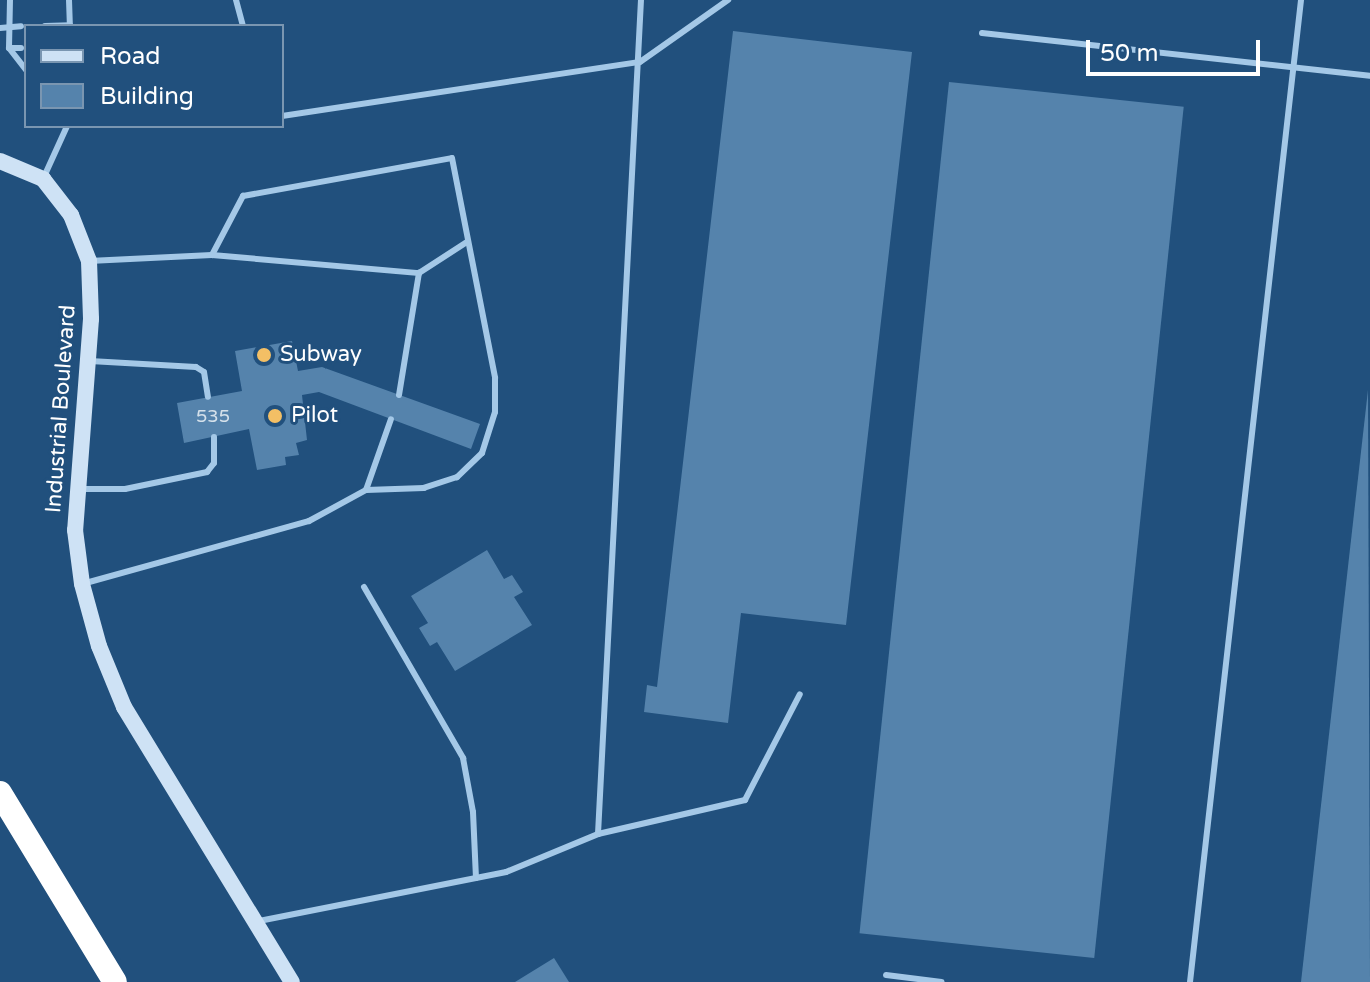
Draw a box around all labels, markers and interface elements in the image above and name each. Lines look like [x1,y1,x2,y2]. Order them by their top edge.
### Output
legend [24,24,284,128]
scale bar [1090,24,1264,74]
text: 50 m [1100,39,1158,68]
text: Road [100,42,160,71]
text: Building [100,82,194,111]
street label: Industrial Boulevard [41,304,81,514]
place label: Subway [280,342,362,368]
marker: Subway [255,346,273,364]
place label: Pilot [291,403,338,429]
house number: 535 [196,405,230,427]
marker: Pilot [266,407,284,425]

